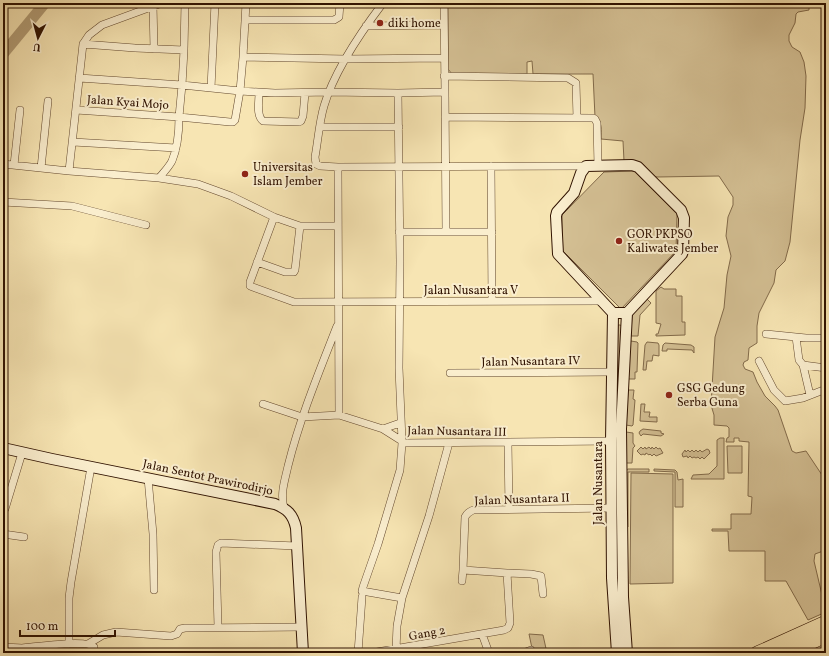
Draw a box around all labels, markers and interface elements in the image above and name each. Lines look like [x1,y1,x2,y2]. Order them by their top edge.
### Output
place label: diki home [388,16,441,32]
north arrow [18,18,58,58]
marker: diki home [375,18,385,28]
text: U [32,39,42,54]
street label: Jalan Kyai Mojo [87,92,169,114]
place label: Universitas Islam Jember [253,160,323,190]
marker: Universitas Islam Jember [240,169,250,179]
place label: GOR PKPSO Kaliwates Jember [627,227,718,257]
marker: GOR PKPSO Kaliwates Jember [614,236,624,246]
street label: Jalan Nusantara V [424,283,518,299]
street label: Jalan Nusantara IV [481,353,581,371]
place label: GSG Gedung Serba Guna [677,381,745,411]
marker: GSG Gedung Serba Guna [664,390,674,400]
street label: Jalan Nusantara III [407,423,507,441]
street label: Jalan Nusantara [591,441,607,525]
street label: Jalan Sentot Prawirodirjo [141,456,274,500]
street label: Jalan Nusantara II [474,490,570,510]
scale bar [20,612,115,638]
text: 100 m [26,619,59,635]
street label: Gang 2 [408,623,447,645]

